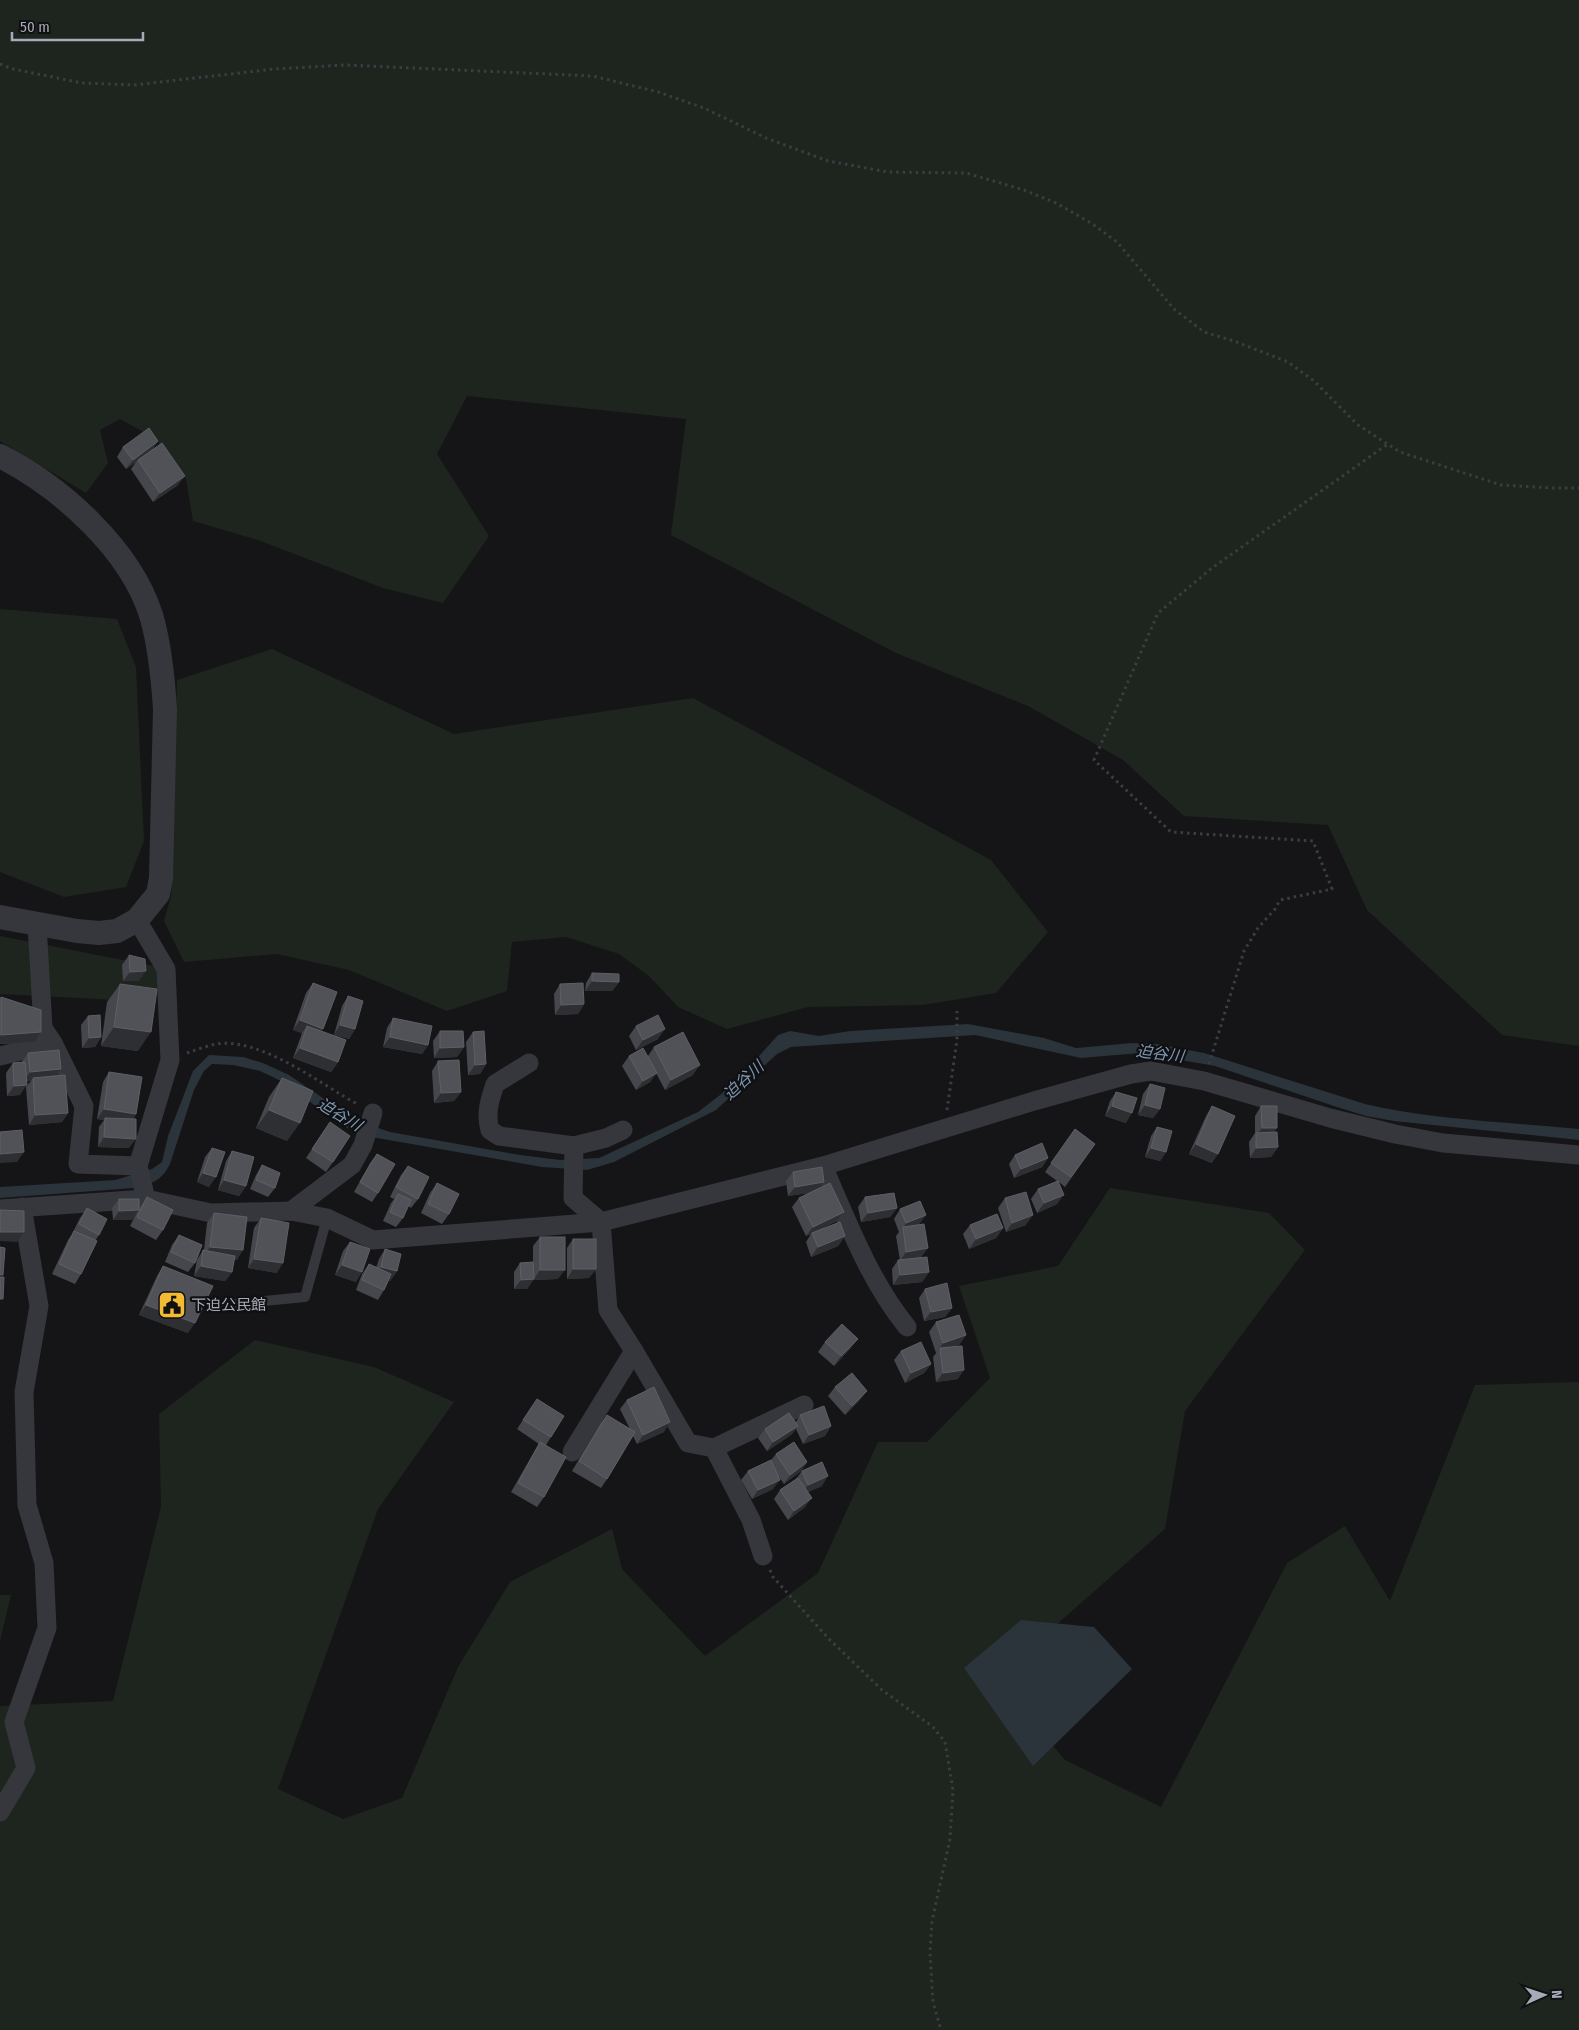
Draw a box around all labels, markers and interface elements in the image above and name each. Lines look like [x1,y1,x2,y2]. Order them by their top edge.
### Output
scale bar [12,10,144,42]
text: 50 m [20,18,50,36]
water label: 迫谷川 [1135,1041,1187,1066]
water label: 迫谷川 [719,1056,769,1104]
water label: 迫谷川 [314,1094,367,1136]
public building icon: 下迫公民館 [157,1290,187,1320]
place label: 下迫公民館 [191,1296,266,1314]
north arrow [1519,1970,1569,2020]
text: N [1548,1990,1565,1999]

